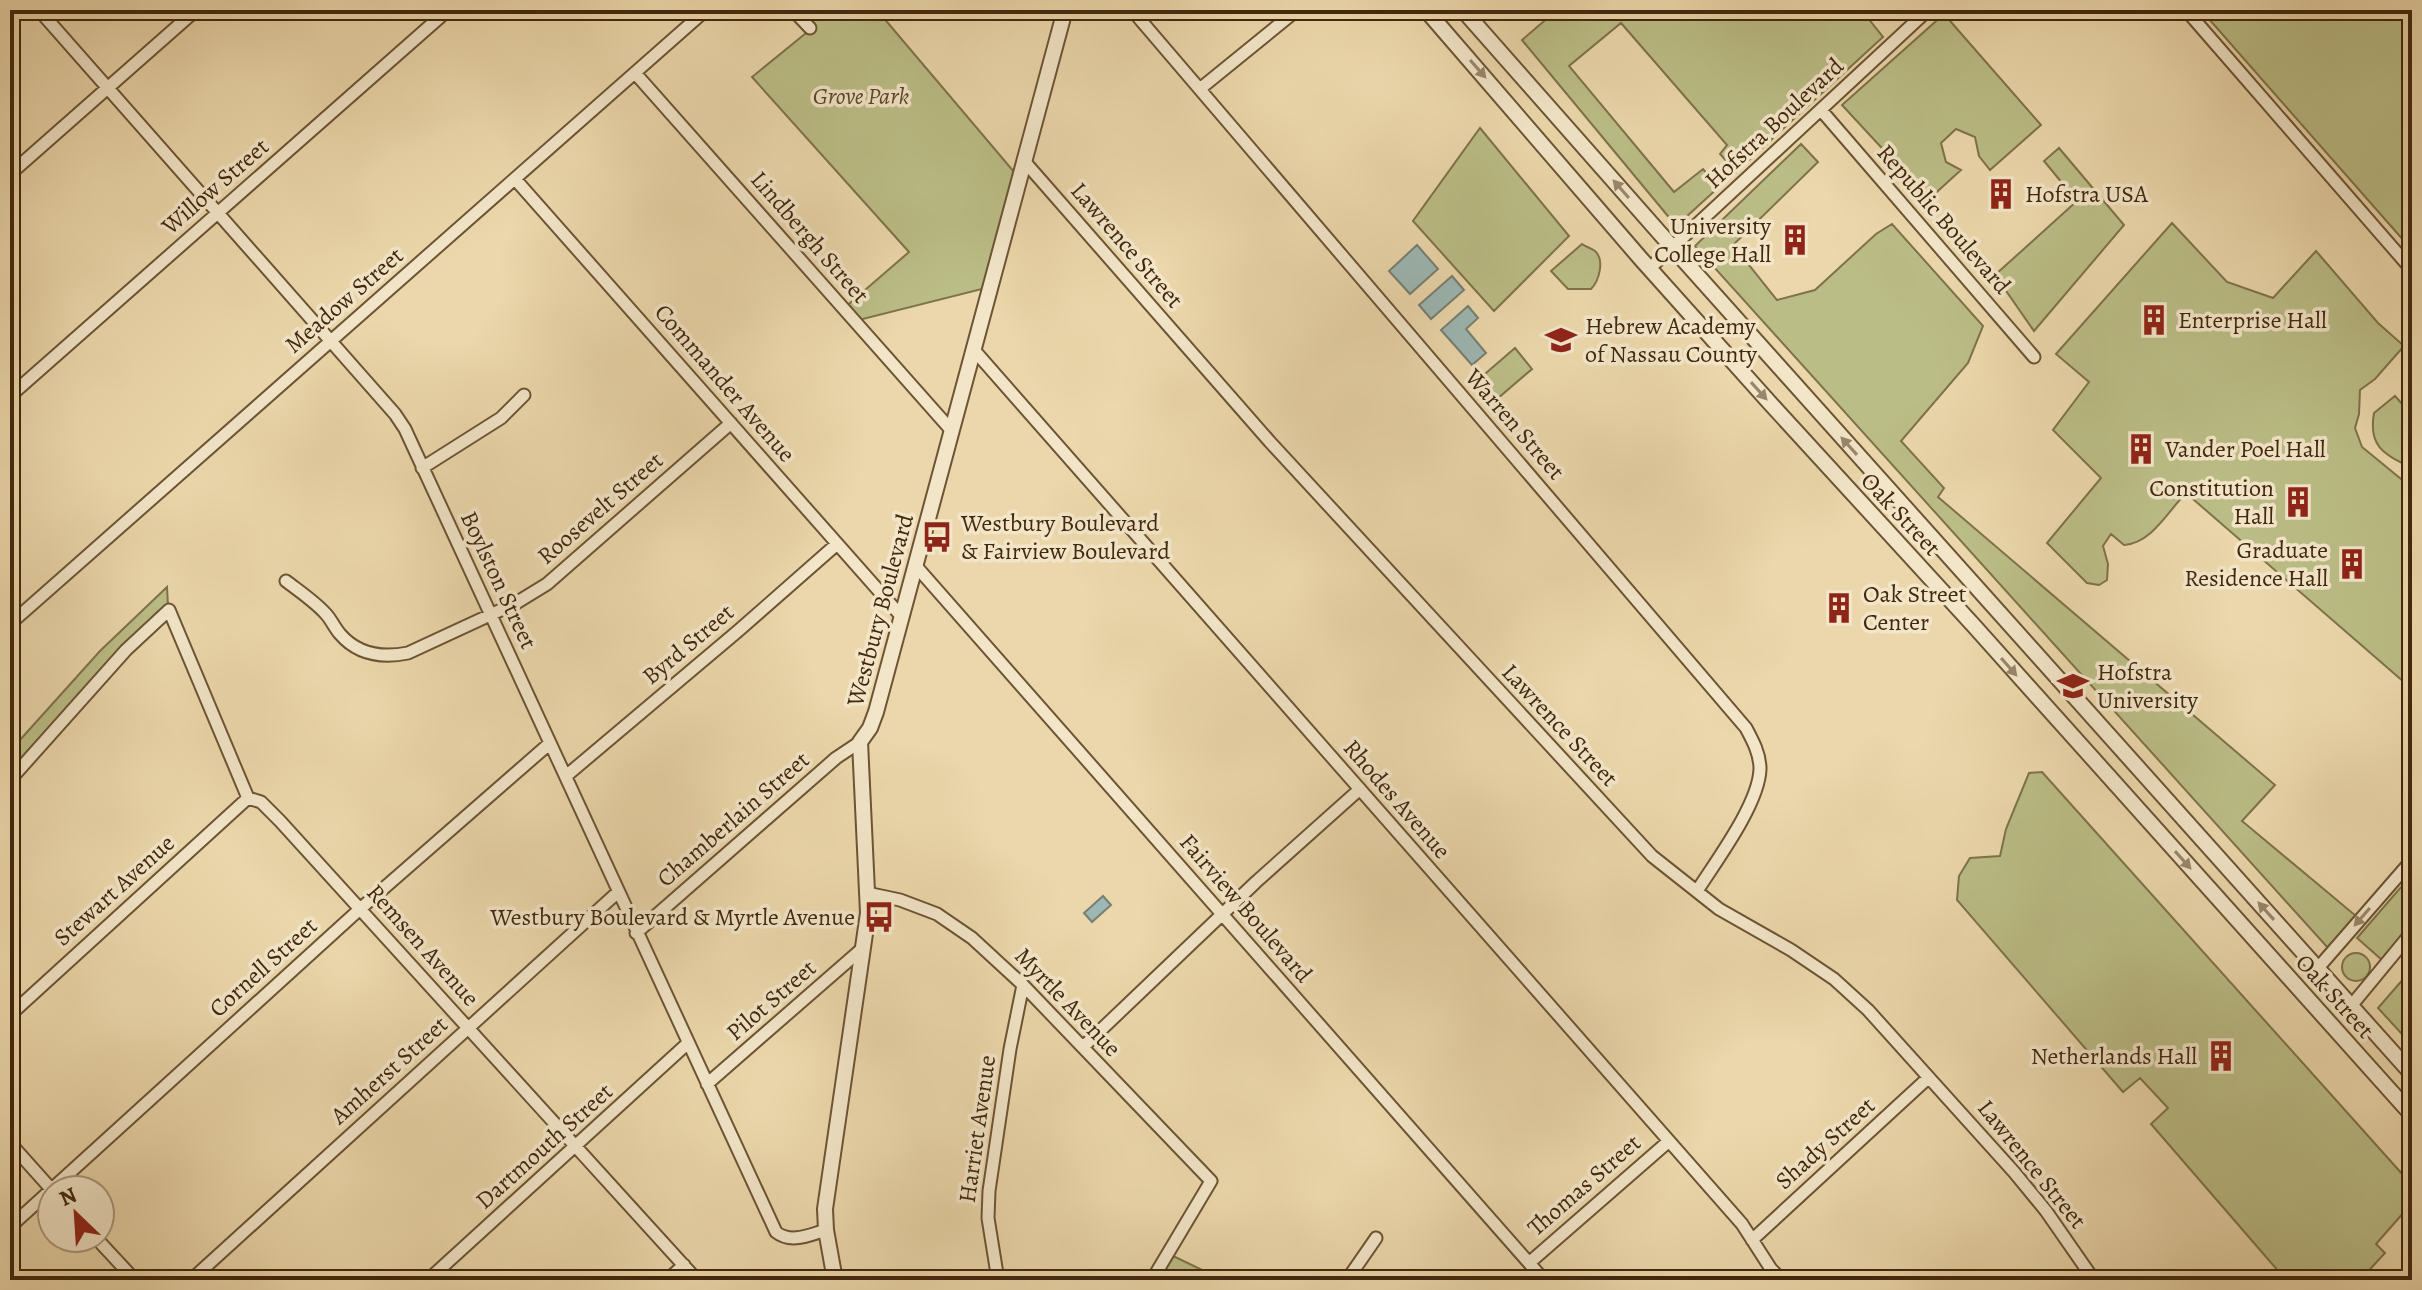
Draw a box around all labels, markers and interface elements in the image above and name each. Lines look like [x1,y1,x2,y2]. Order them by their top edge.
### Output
street label: Hofstra Boulevard [1698,50,1850,196]
one-way arrow [1469,58,1486,78]
park label: Grove Park [813,80,909,112]
street label: Willow Street [154,131,275,242]
street label: Republic Boulevard [1870,137,2018,301]
street label: Lindbergh Street [744,164,876,310]
street label: Lawrence Street [1063,175,1191,315]
building icon: Hofstra USA [1984,177,2018,211]
place label: Hofstra USA [2025,178,2149,210]
one-way arrow [1612,179,1630,198]
place label: University College Hall [1654,210,1771,270]
building icon: University College Hall [1778,223,1812,257]
street label: Meadow Street [278,240,410,360]
street label: Commander Avenue [647,297,803,469]
building icon: Enterprise Hall [2137,303,2171,337]
place label: Enterprise Hall [2178,304,2327,336]
place label: Hebrew Academy of Nassau County [1585,310,1757,370]
school or university icon: Hebrew Academy of Nassau County [1544,323,1578,357]
street label: Warren Street [1457,361,1572,486]
one-way arrow [1750,381,1768,400]
building icon: Vander Poel Hall [2124,432,2158,466]
place label: Vander Poel Hall [2164,433,2326,465]
one-way arrow [1841,437,1859,456]
street label: Roosevelt Street [530,444,670,572]
street label: Oak Street [1854,465,1948,563]
place label: Constitution Hall [2149,472,2274,532]
building icon: Constitution Hall [2281,485,2315,519]
street label: Boylston Street [453,506,545,654]
place label: Westbury Boulevard & Fairview Boulevard [960,507,1170,567]
street label: Westbury Boulevard [839,510,921,711]
bus stop icon: Westbury Boulevard & Fairview Boulevard [920,520,954,554]
place label: Graduate Residence Hall [2184,534,2328,594]
building icon: Graduate Residence Hall [2335,547,2369,581]
place label: Oak Street Center [1863,578,1967,638]
building icon: Oak Street Center [1822,591,1856,625]
street label: Byrd Street [635,596,741,692]
one-way arrow [2000,656,2017,676]
place label: Hofstra University [2097,656,2198,716]
street label: Lawrence Street [1495,657,1625,793]
school or university icon: Hofstra University [2056,669,2090,703]
street label: Rhodes Avenue [1336,732,1458,866]
street label: Chamberlain Street [650,744,816,894]
street label: Stewart Avenue [47,827,181,953]
street label: Fairview Boulevard [1172,827,1320,989]
one-way arrow [2173,850,2191,869]
street label: Remsen Avenue [359,877,487,1013]
bus stop icon: Westbury Boulevard & Myrtle Avenue [862,900,896,934]
place label: Westbury Boulevard & Myrtle Avenue [489,901,855,933]
one-way arrow [2257,901,2275,920]
one-way arrow [2354,907,2371,927]
street label: Cornell Street [202,910,324,1024]
street label: Myrtle Avenue [1008,940,1128,1064]
street label: Oak Street [2288,947,2382,1045]
street label: Pilot Street [719,952,823,1048]
street label: Amherst Street [323,1009,455,1132]
building icon: Netherlands Hall [2204,1039,2238,1073]
place label: Netherlands Hall [2031,1040,2197,1072]
street label: Harriet Avenue [951,1053,1003,1205]
street label: Dartmouth Street [468,1076,620,1216]
street label: Shady Street [1768,1090,1882,1196]
street label: Lawrence Street [1970,1093,2094,1235]
street label: Thomas Street [1521,1127,1647,1243]
north arrow [36,1174,116,1254]
text: N [54,1180,82,1214]

